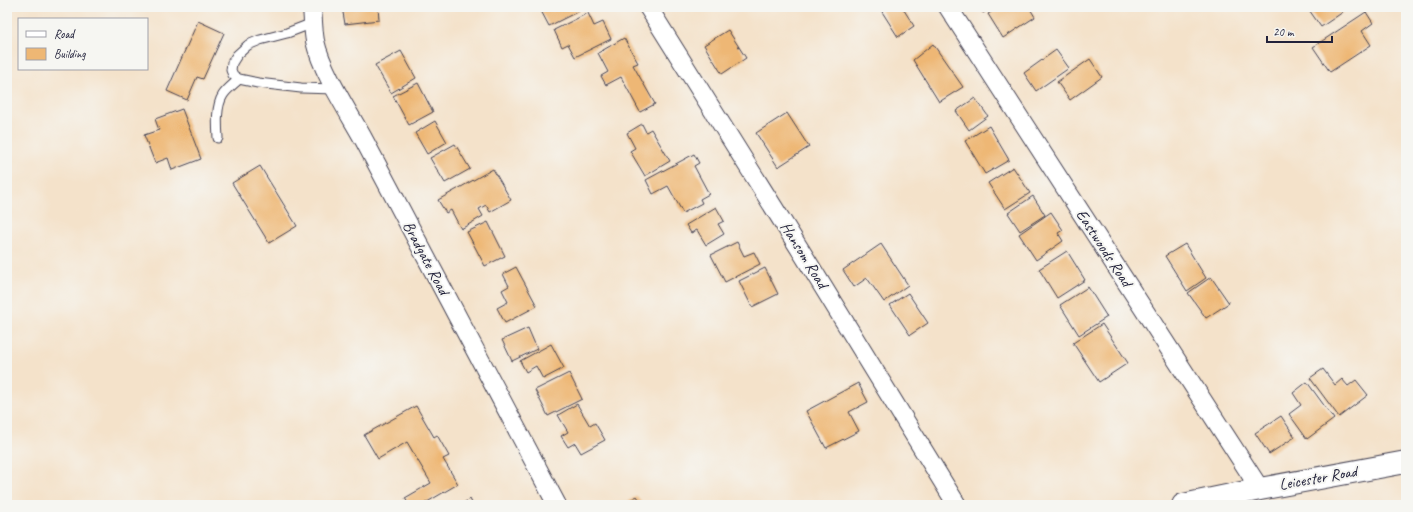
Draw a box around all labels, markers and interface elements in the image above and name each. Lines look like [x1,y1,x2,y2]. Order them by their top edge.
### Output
legend [18,18,148,70]
scale bar [1267,18,1332,44]
text: 20 m [1273,24,1295,40]
text: Road [54,26,76,42]
text: Building [54,46,86,62]
street label: Eastwoods Road [1072,206,1138,293]
street label: Bradgate Road [398,218,455,301]
street label: Hansom Road [776,218,834,294]
street label: Leicester Road [1278,461,1361,495]

